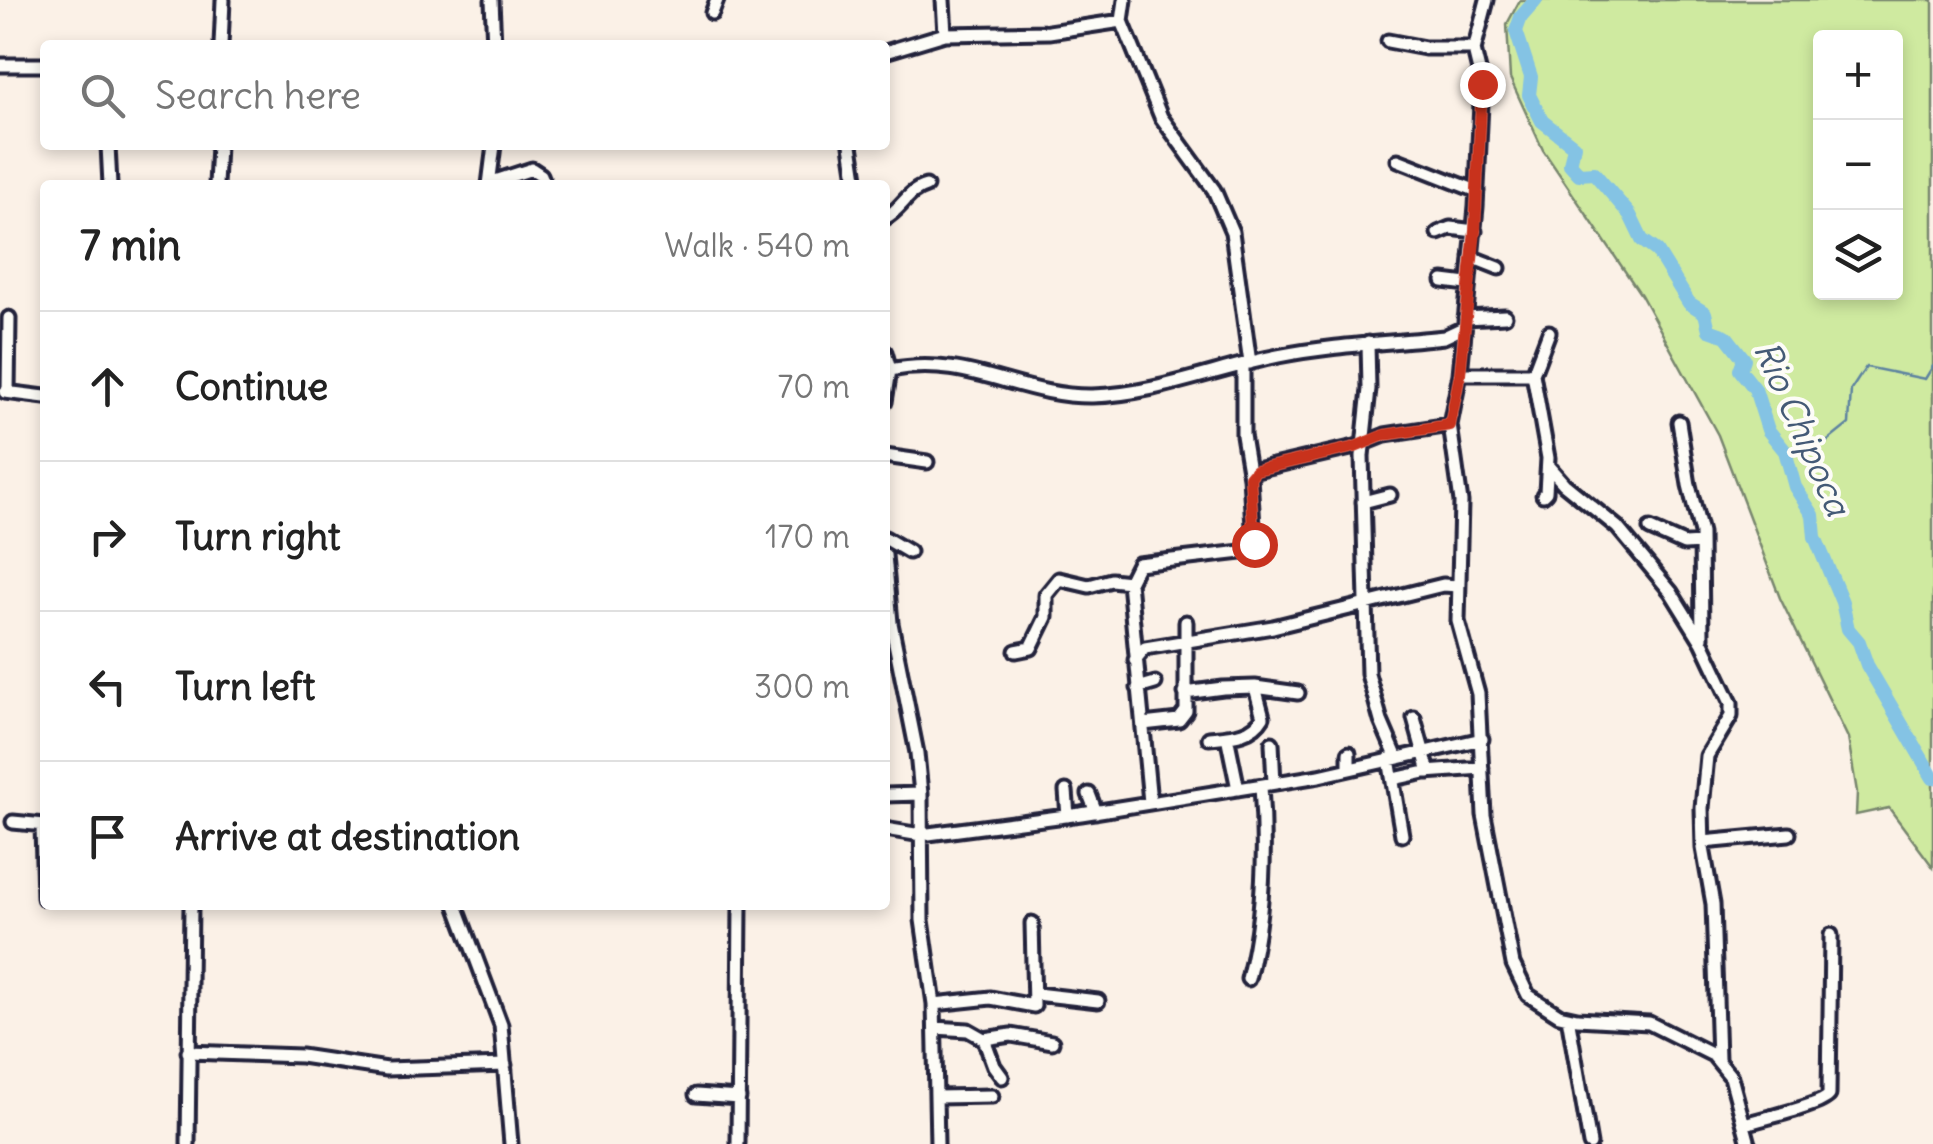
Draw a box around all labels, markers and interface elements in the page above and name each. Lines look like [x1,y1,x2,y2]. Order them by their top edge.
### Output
map controls [1813,30,1903,300]
button: + [1813,30,1903,120]
search box [40,40,890,150]
route end [1460,62,1506,108]
icon: search [75,68,130,123]
text: Search here [155,72,361,119]
button: − [1813,120,1903,210]
button: layers [1813,210,1903,300]
text: 7 min [80,219,181,271]
text: Walk · 540 m [664,225,850,266]
water label: Rio Chipoca [1745,334,1862,524]
icon: ahead [80,359,135,414]
text: Continue [175,363,328,410]
text: 70 m [778,366,850,407]
icon: right [80,509,135,564]
text: Turn right [175,513,341,560]
text: 170 m [765,516,850,557]
route start [1232,522,1278,568]
icon: left [80,659,135,714]
text: Turn left [175,663,315,710]
text: 300 m [754,666,850,707]
icon: arrive [80,809,135,864]
text: Arrive at destination [175,813,520,860]

